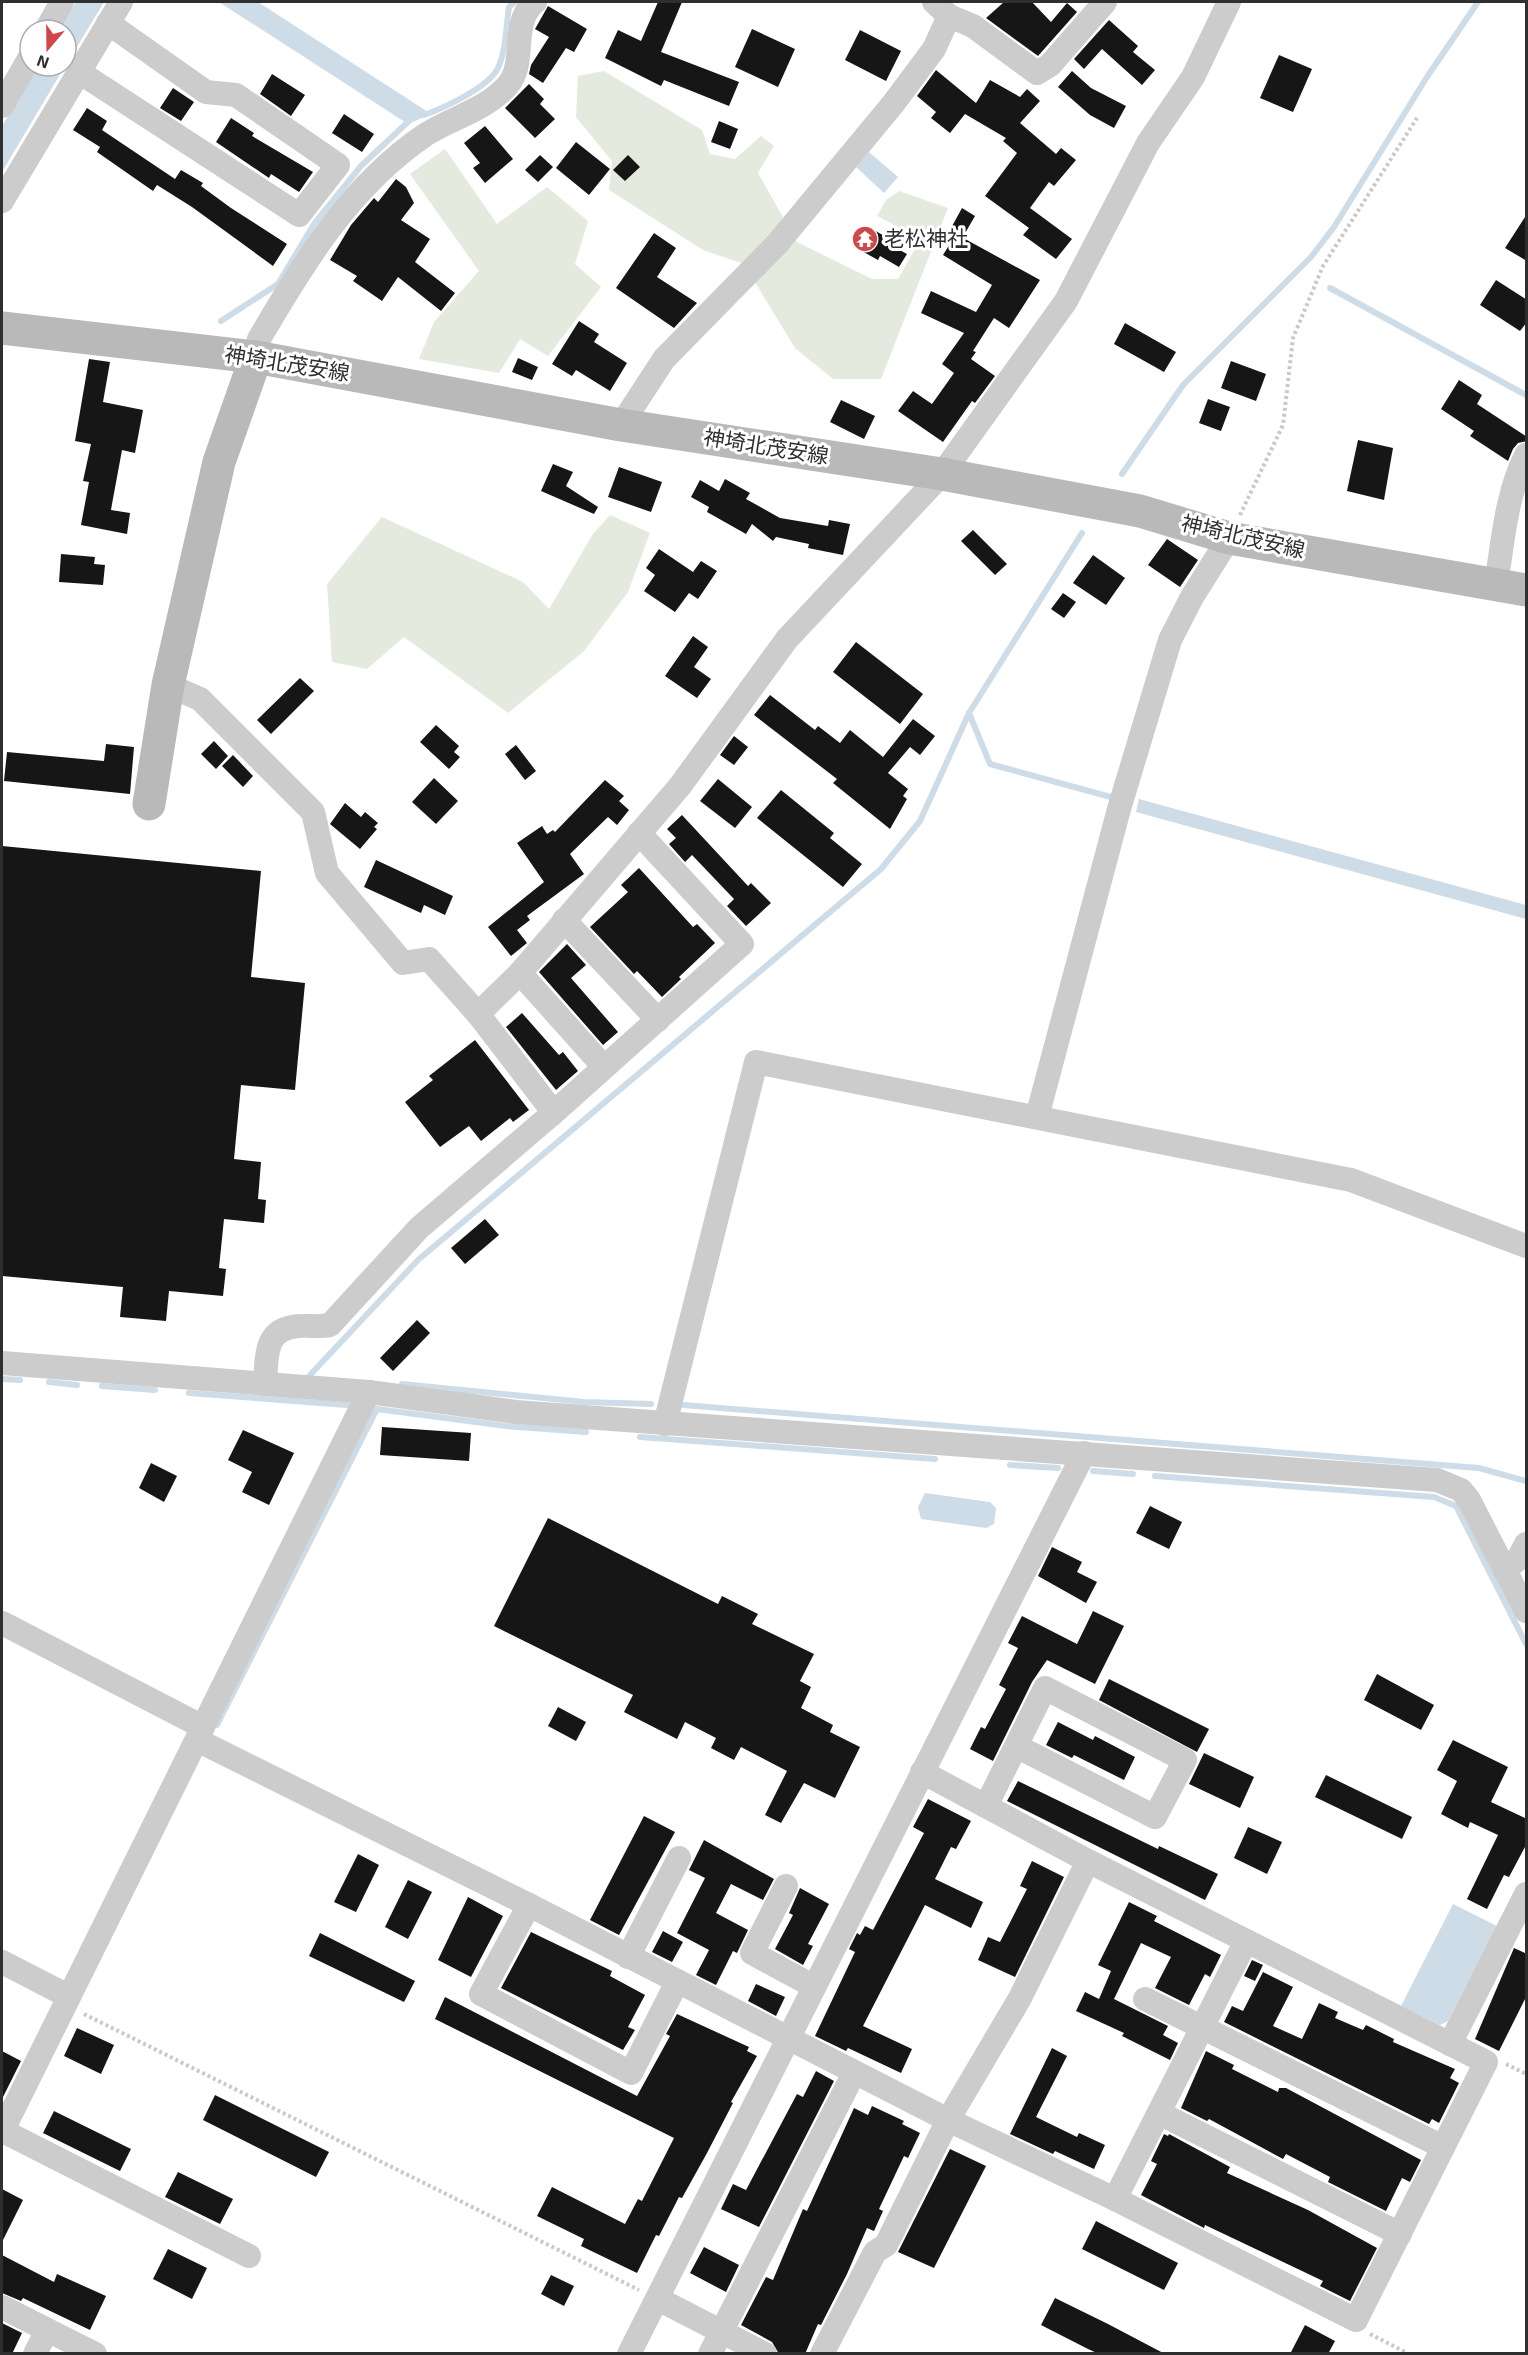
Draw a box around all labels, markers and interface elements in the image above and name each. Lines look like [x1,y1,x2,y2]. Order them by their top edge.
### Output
north arrow [18,18,78,78]
text: N [34,52,51,73]
temple icon: 老松神社 [850,224,880,254]
place label: 老松神社 [884,225,968,250]
street label: 神埼北茂安線 [223,340,351,385]
street label: 神埼北茂安線 [702,423,830,468]
street label: 神埼北茂安線 [1179,509,1308,562]

